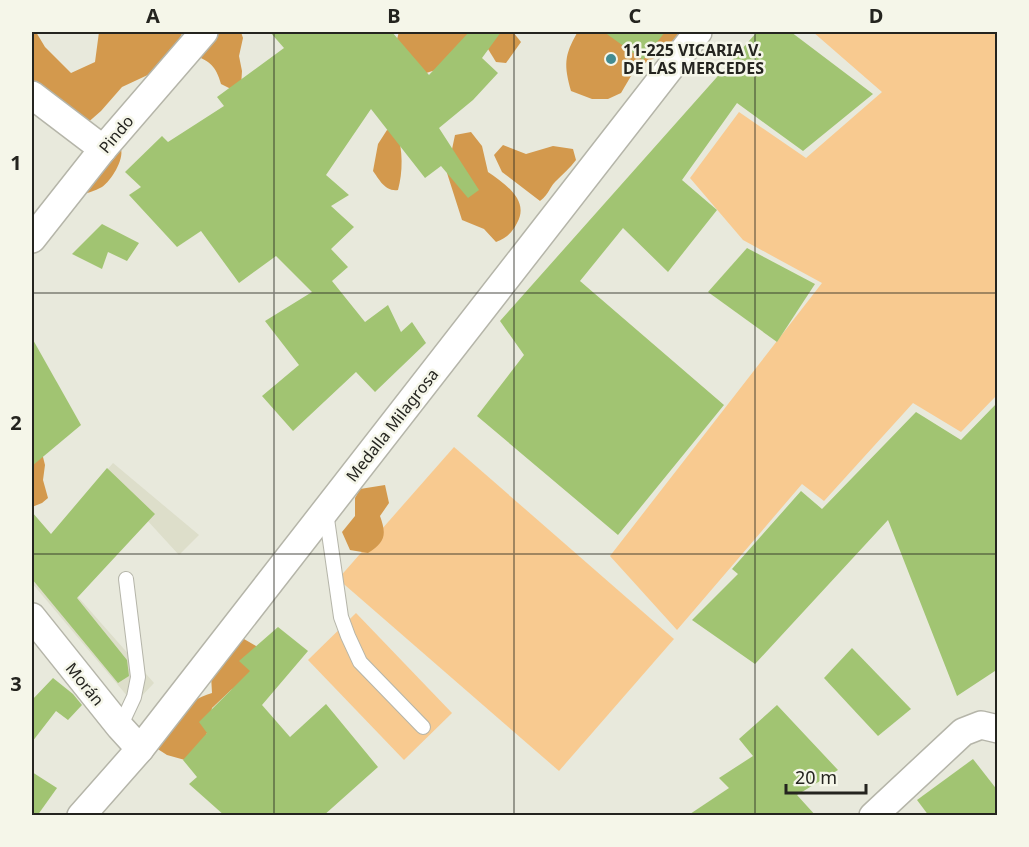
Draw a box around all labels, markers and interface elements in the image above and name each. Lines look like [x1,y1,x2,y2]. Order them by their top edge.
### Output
text: A [146,2,160,29]
text: B [387,2,401,29]
text: C [629,2,642,29]
text: D [869,2,883,29]
place label: 11-225 VICARIA V. DE LAS MERCEDES [623,39,764,79]
marker: 11-225 VICARIA V. DE LAS MERCEDES [604,52,618,66]
street label: Pindo [94,110,138,158]
text: 1 [10,149,22,176]
street label: Medalla Milagrosa [341,364,443,486]
text: 2 [10,409,22,436]
street label: Morán [61,658,109,710]
text: 3 [10,670,22,697]
scale bar [786,757,866,795]
text: 20 m [795,765,837,789]

